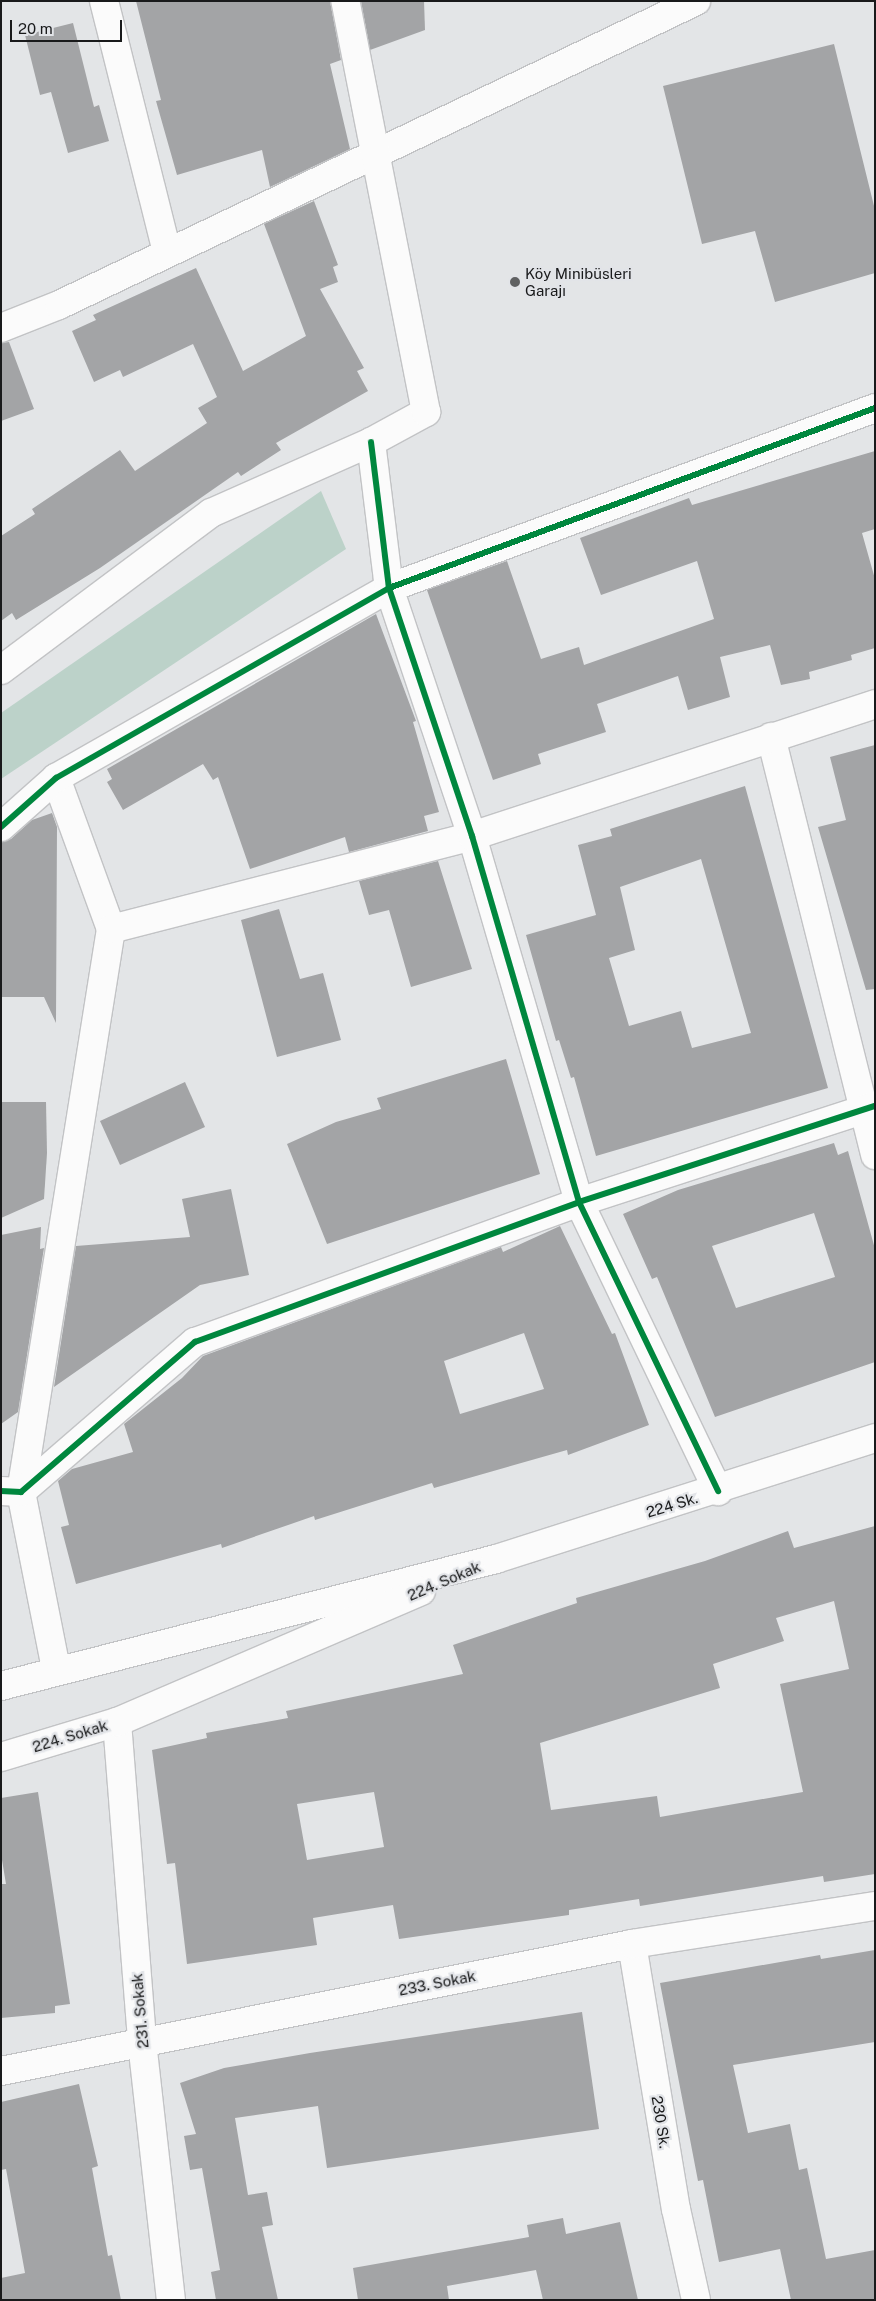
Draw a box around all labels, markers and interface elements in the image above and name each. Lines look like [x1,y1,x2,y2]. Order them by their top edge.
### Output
scale bar [12,10,125,42]
text: 20 m [18,20,53,37]
place label: Köy Minibüsleri Garajı [525,264,632,299]
marker: Köy Minibüsleri Garajı [509,276,521,288]
street label: 224 Sk. [644,1489,700,1521]
street label: 224. Sokak [405,1558,483,1604]
street label: 224. Sokak [30,1716,110,1756]
street label: 233. Sokak [397,1967,477,1999]
street label: 231. Sokak [128,1973,152,2049]
street label: 230 Sk. [648,2094,674,2150]

